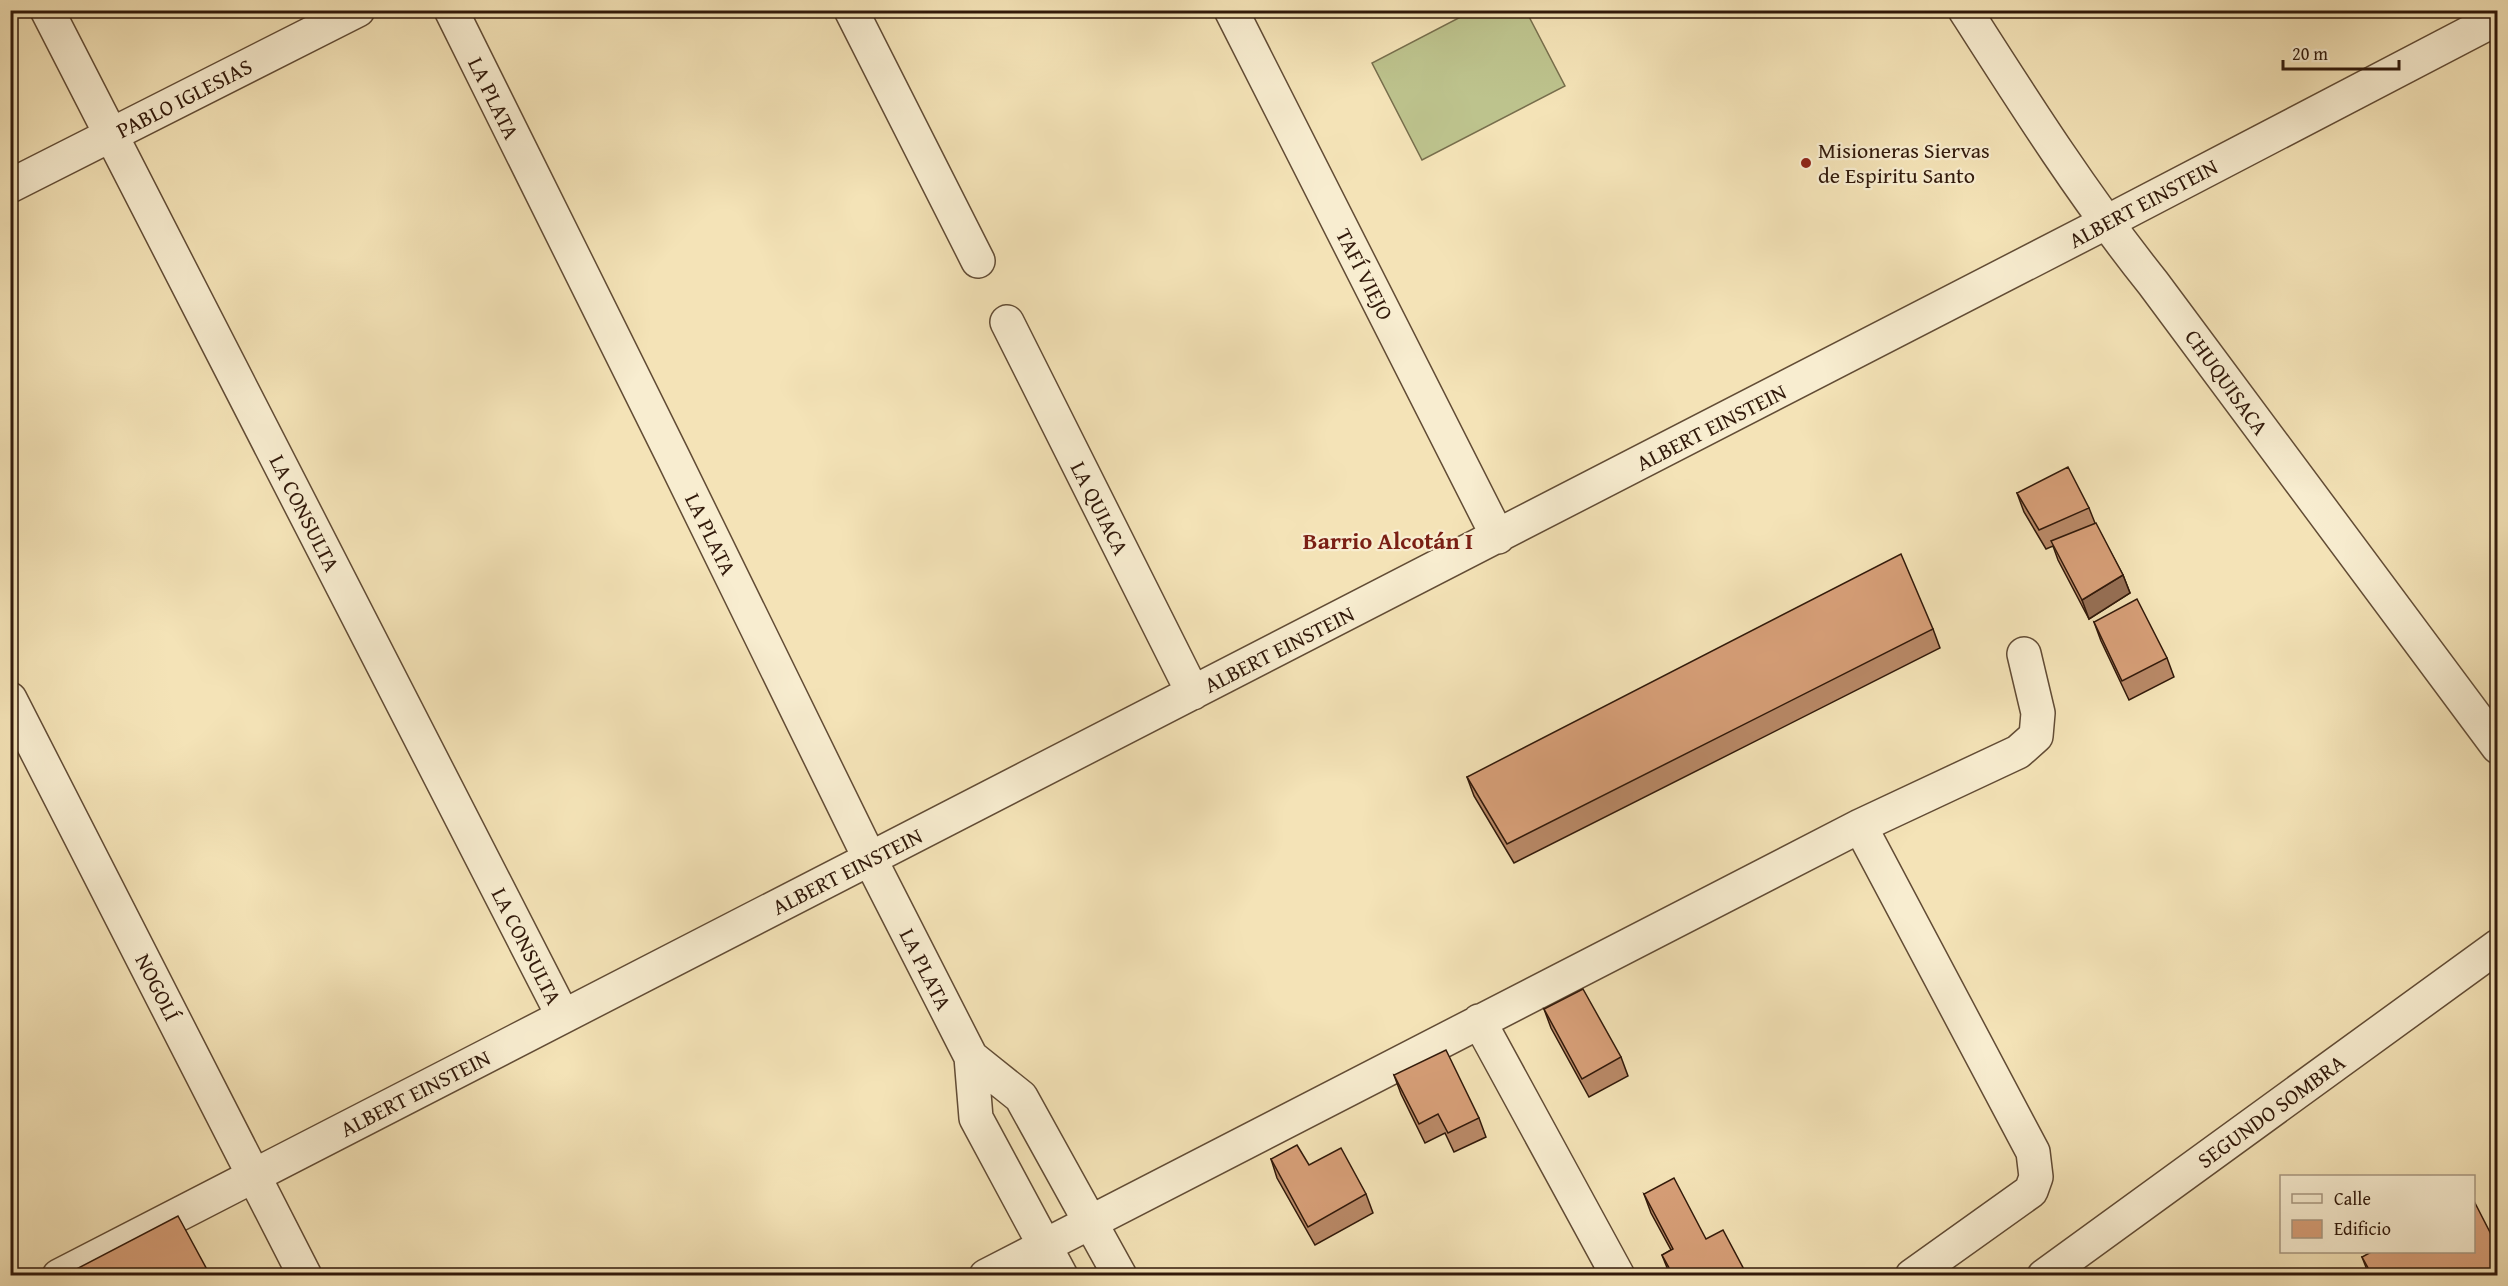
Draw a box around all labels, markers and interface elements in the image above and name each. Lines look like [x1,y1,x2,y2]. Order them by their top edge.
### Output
scale bar [2283,33,2398,71]
text: 20 m [2292,40,2328,67]
street label: PABLO IGLESIAS [111,50,257,146]
street label: LA PLATA [460,51,528,145]
place label: Misioneras Siervas de Espiritu Santo [1818,134,1990,191]
street label: ALBERT EINSTEIN [2063,150,2223,256]
marker: Misioneras Siervas de Espiritu Santo [1799,156,1813,170]
street label: TAFÍ VIEJO [1328,222,1402,326]
street label: CHUQUISACA [2178,322,2277,442]
street label: ALBERT EINSTEIN [1630,375,1792,479]
street label: LA CONSULTA [262,449,349,578]
street label: LA QUIACA [1063,456,1138,561]
street label: LA PLATA [677,487,745,581]
district label: Barrio Alcotán I [1303,523,1473,558]
street label: ALBERT EINSTEIN [1198,597,1360,701]
street label: ALBERT EINSTEIN [766,819,928,923]
street label: LA CONSULTA [484,882,571,1011]
street label: LA PLATA [892,922,961,1016]
street label: NOGOLÍ [127,948,189,1026]
street label: ALBERT EINSTEIN [334,1041,496,1145]
street label: SEGUNDO SOMBRA [2190,1046,2352,1176]
legend [2280,1175,2475,1253]
text: Calle [2334,1185,2371,1212]
text: Edificio [2334,1215,2391,1242]

